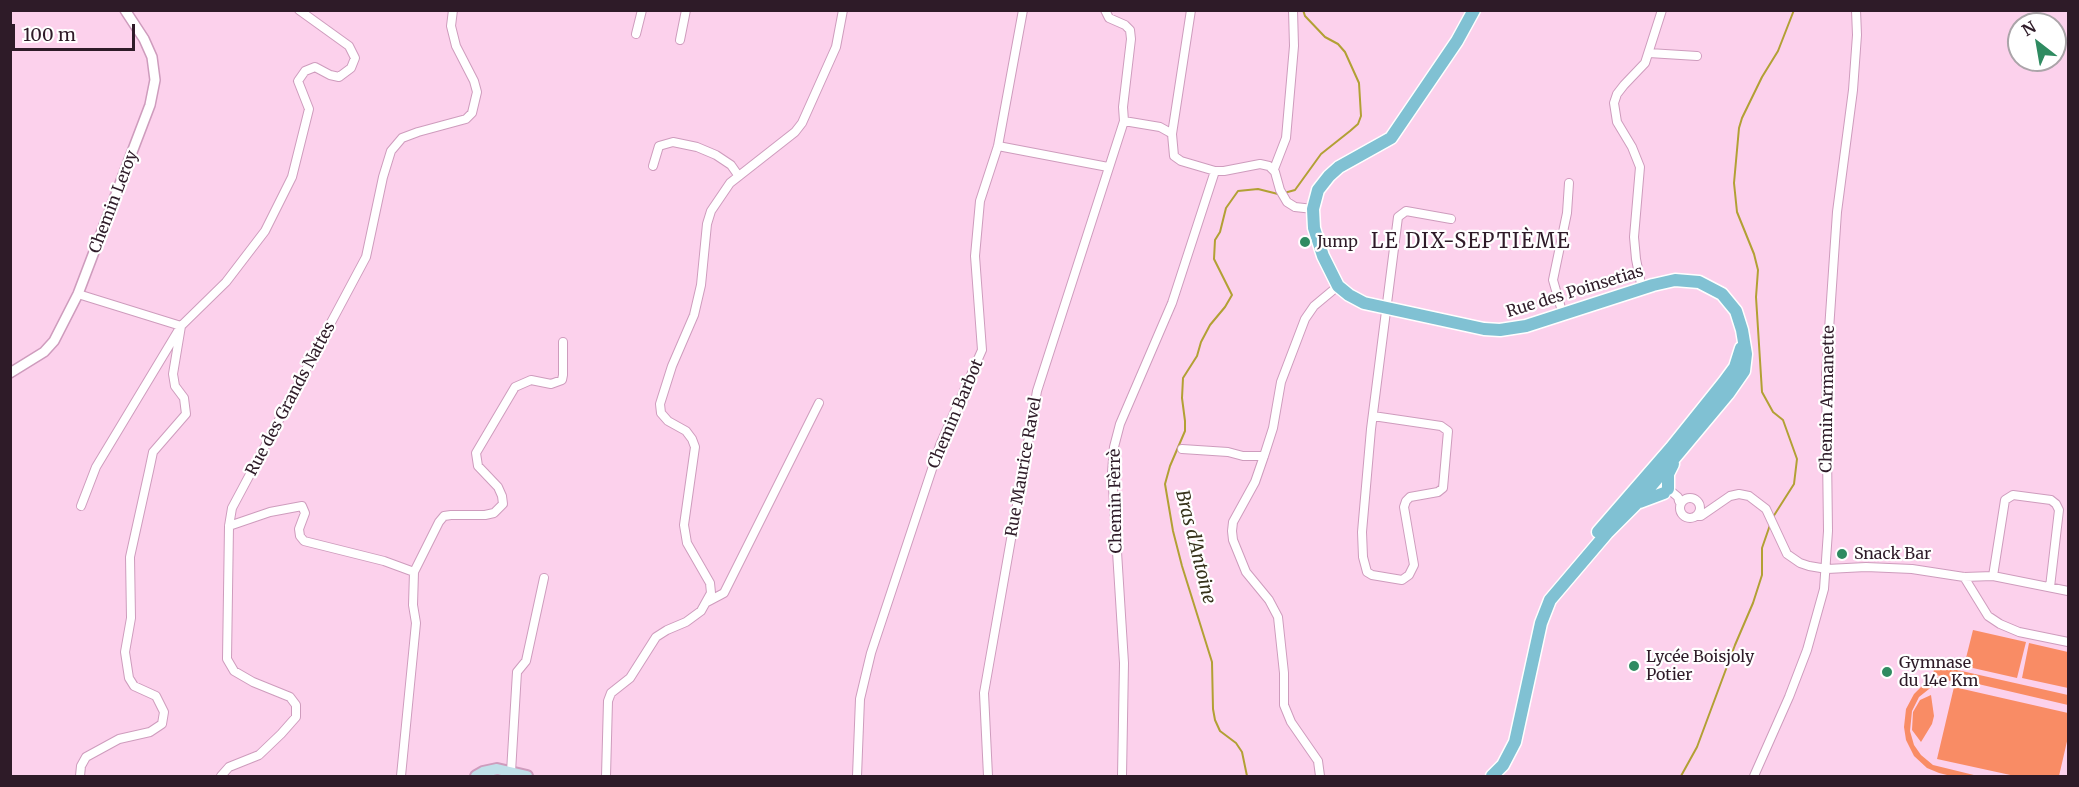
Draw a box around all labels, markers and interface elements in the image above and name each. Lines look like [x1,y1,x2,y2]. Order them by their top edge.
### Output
scale bar [15,12,138,50]
north arrow [2007,12,2067,72]
text: N [2018,16,2039,40]
text: 100 m [23,23,76,46]
street label: Chemin Leroy [86,148,142,256]
district label: LE DIX-SEPTIÈME [1371,230,1571,254]
place label: Jump [1317,232,1358,252]
marker: Jump [1298,235,1312,249]
street label: Rue des Poinsetias [1504,262,1646,322]
street label: Rue des Grands Nattes [242,319,340,479]
street label: Chemin Armanette [1817,325,1839,473]
street label: Chemin Barbot [924,356,988,472]
street label: Rue Maurice Ravel [1002,396,1046,538]
street label: Chemin Fèrrè [1105,448,1127,554]
water label: Bras d'Antoine [1170,488,1220,606]
place label: Snack Bar [1854,544,1931,564]
marker: Snack Bar [1835,547,1849,561]
place label: Lycée Boisjoly Potier [1646,647,1754,685]
place label: Gymnase du 14e Km [1899,653,1978,691]
marker: Lycée Boisjoly Potier [1627,659,1641,673]
marker: Gymnase du 14e Km [1880,665,1894,679]

